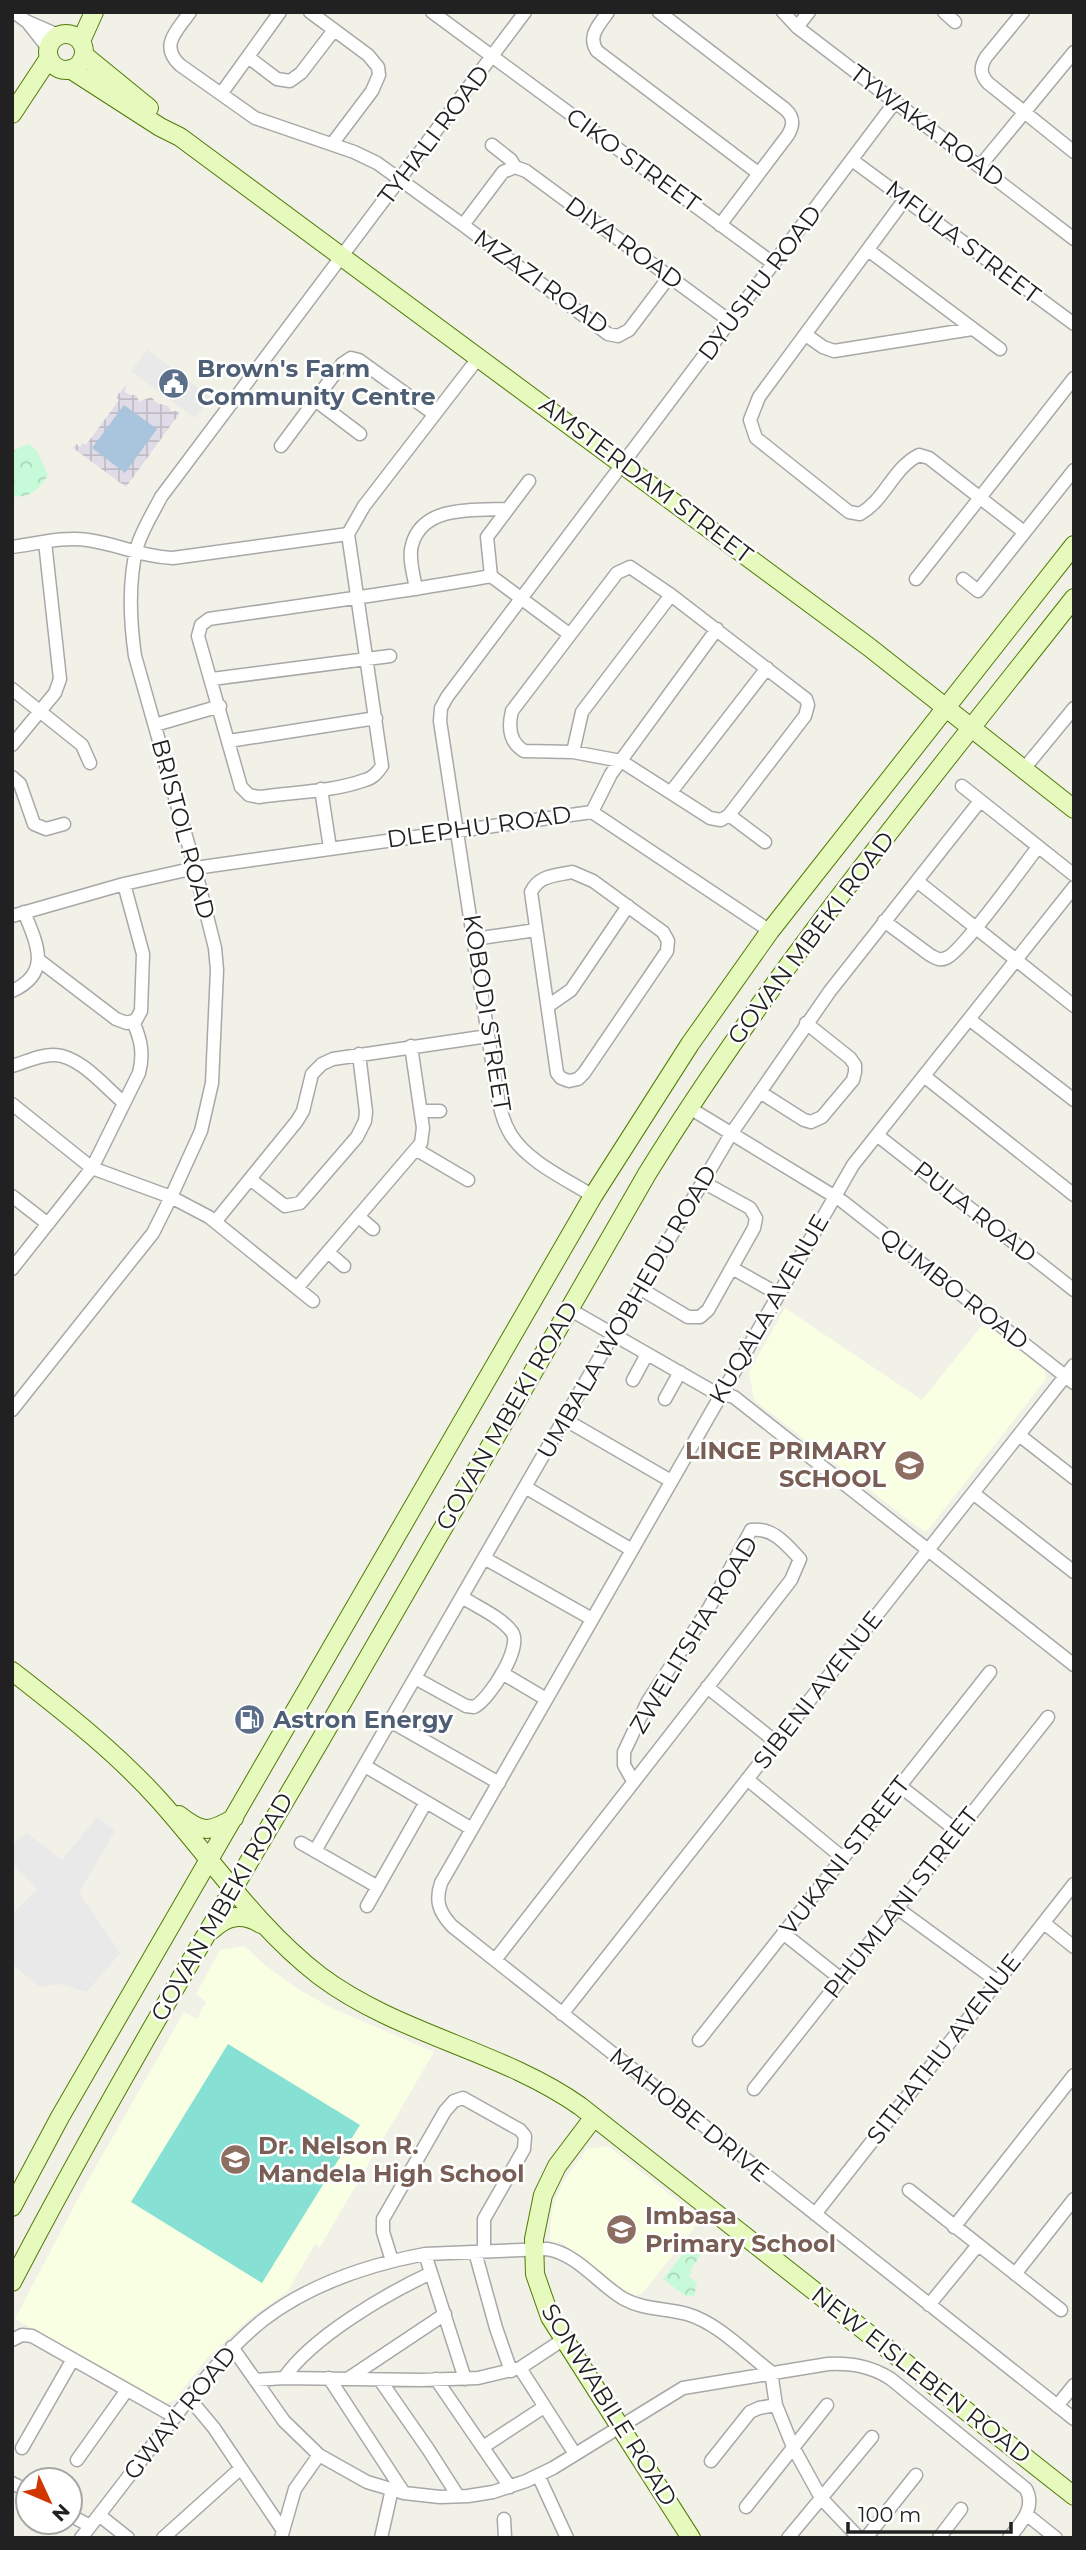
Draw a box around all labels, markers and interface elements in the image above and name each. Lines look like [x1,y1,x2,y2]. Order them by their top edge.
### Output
street label: TYWAKA ROAD [844,58,1010,193]
street label: TYHALI ROAD [372,59,495,210]
street label: CIKO STREET [561,101,706,218]
street label: MFULA STREET [880,174,1047,309]
street label: DIYA ROAD [560,190,689,295]
street label: DYUSHU ROAD [692,199,827,366]
street label: MZAZI ROAD [468,223,614,340]
place label: Brown's Farm Community Centre [197,354,436,411]
public building icon: Brown's Farm Community Centre [157,366,191,400]
street label: AMSTERDAM STREET [534,390,759,569]
street label: BRISTOL ROAD [145,735,222,922]
street label: DLEPHU ROAD [385,799,573,854]
street label: GOVAN MBEKI ROAD [721,826,900,1050]
street label: KOBODI STREET [458,912,517,1114]
street label: PULA ROAD [908,1155,1043,1269]
street label: UMBALA WOBHEDU ROAD [530,1160,723,1464]
street label: KUQALA AVENUE [703,1209,835,1409]
street label: QUMBO ROAD [874,1222,1035,1356]
street label: GOVAN MBEKI ROAD [429,1296,584,1535]
place label: LINGE PRIMARY SCHOOL [685,1436,887,1493]
school or university icon: LINGE PRIMARY SCHOOL [892,1448,926,1482]
street label: ZWELITSHA ROAD [623,1531,764,1739]
street label: SIBENI AVENUE [747,1605,888,1774]
fuel station icon: Astron Energy [233,1703,267,1737]
place label: Astron Energy [272,1705,454,1734]
street label: VUKANI STREET [773,1770,916,1941]
street label: GOVAN MBEKI ROAD [144,1787,299,2026]
street label: PHUMLANI STREET [817,1801,984,2004]
street label: SITHATHU AVENUE [860,1948,1027,2150]
street label: MAHOBE DRIVE [604,2041,775,2188]
place label: Dr. Nelson R. Mandela High School [258,2131,525,2188]
school or university icon: Dr. Nelson R. Mandela High School [218,2143,252,2177]
place label: Imbasa Primary School [645,2201,836,2258]
school or university icon: Imbasa Primary School [605,2213,639,2247]
street label: NEW EISLEBEN ROAD [806,2280,1037,2469]
street label: SONWABILE ROAD [535,2298,683,2511]
street label: GWAYI ROAD [117,2340,242,2485]
north arrow [14,2466,84,2536]
scale bar [848,2490,1011,2534]
text: N [47,2499,74,2526]
text: 100 m [858,2502,921,2527]

